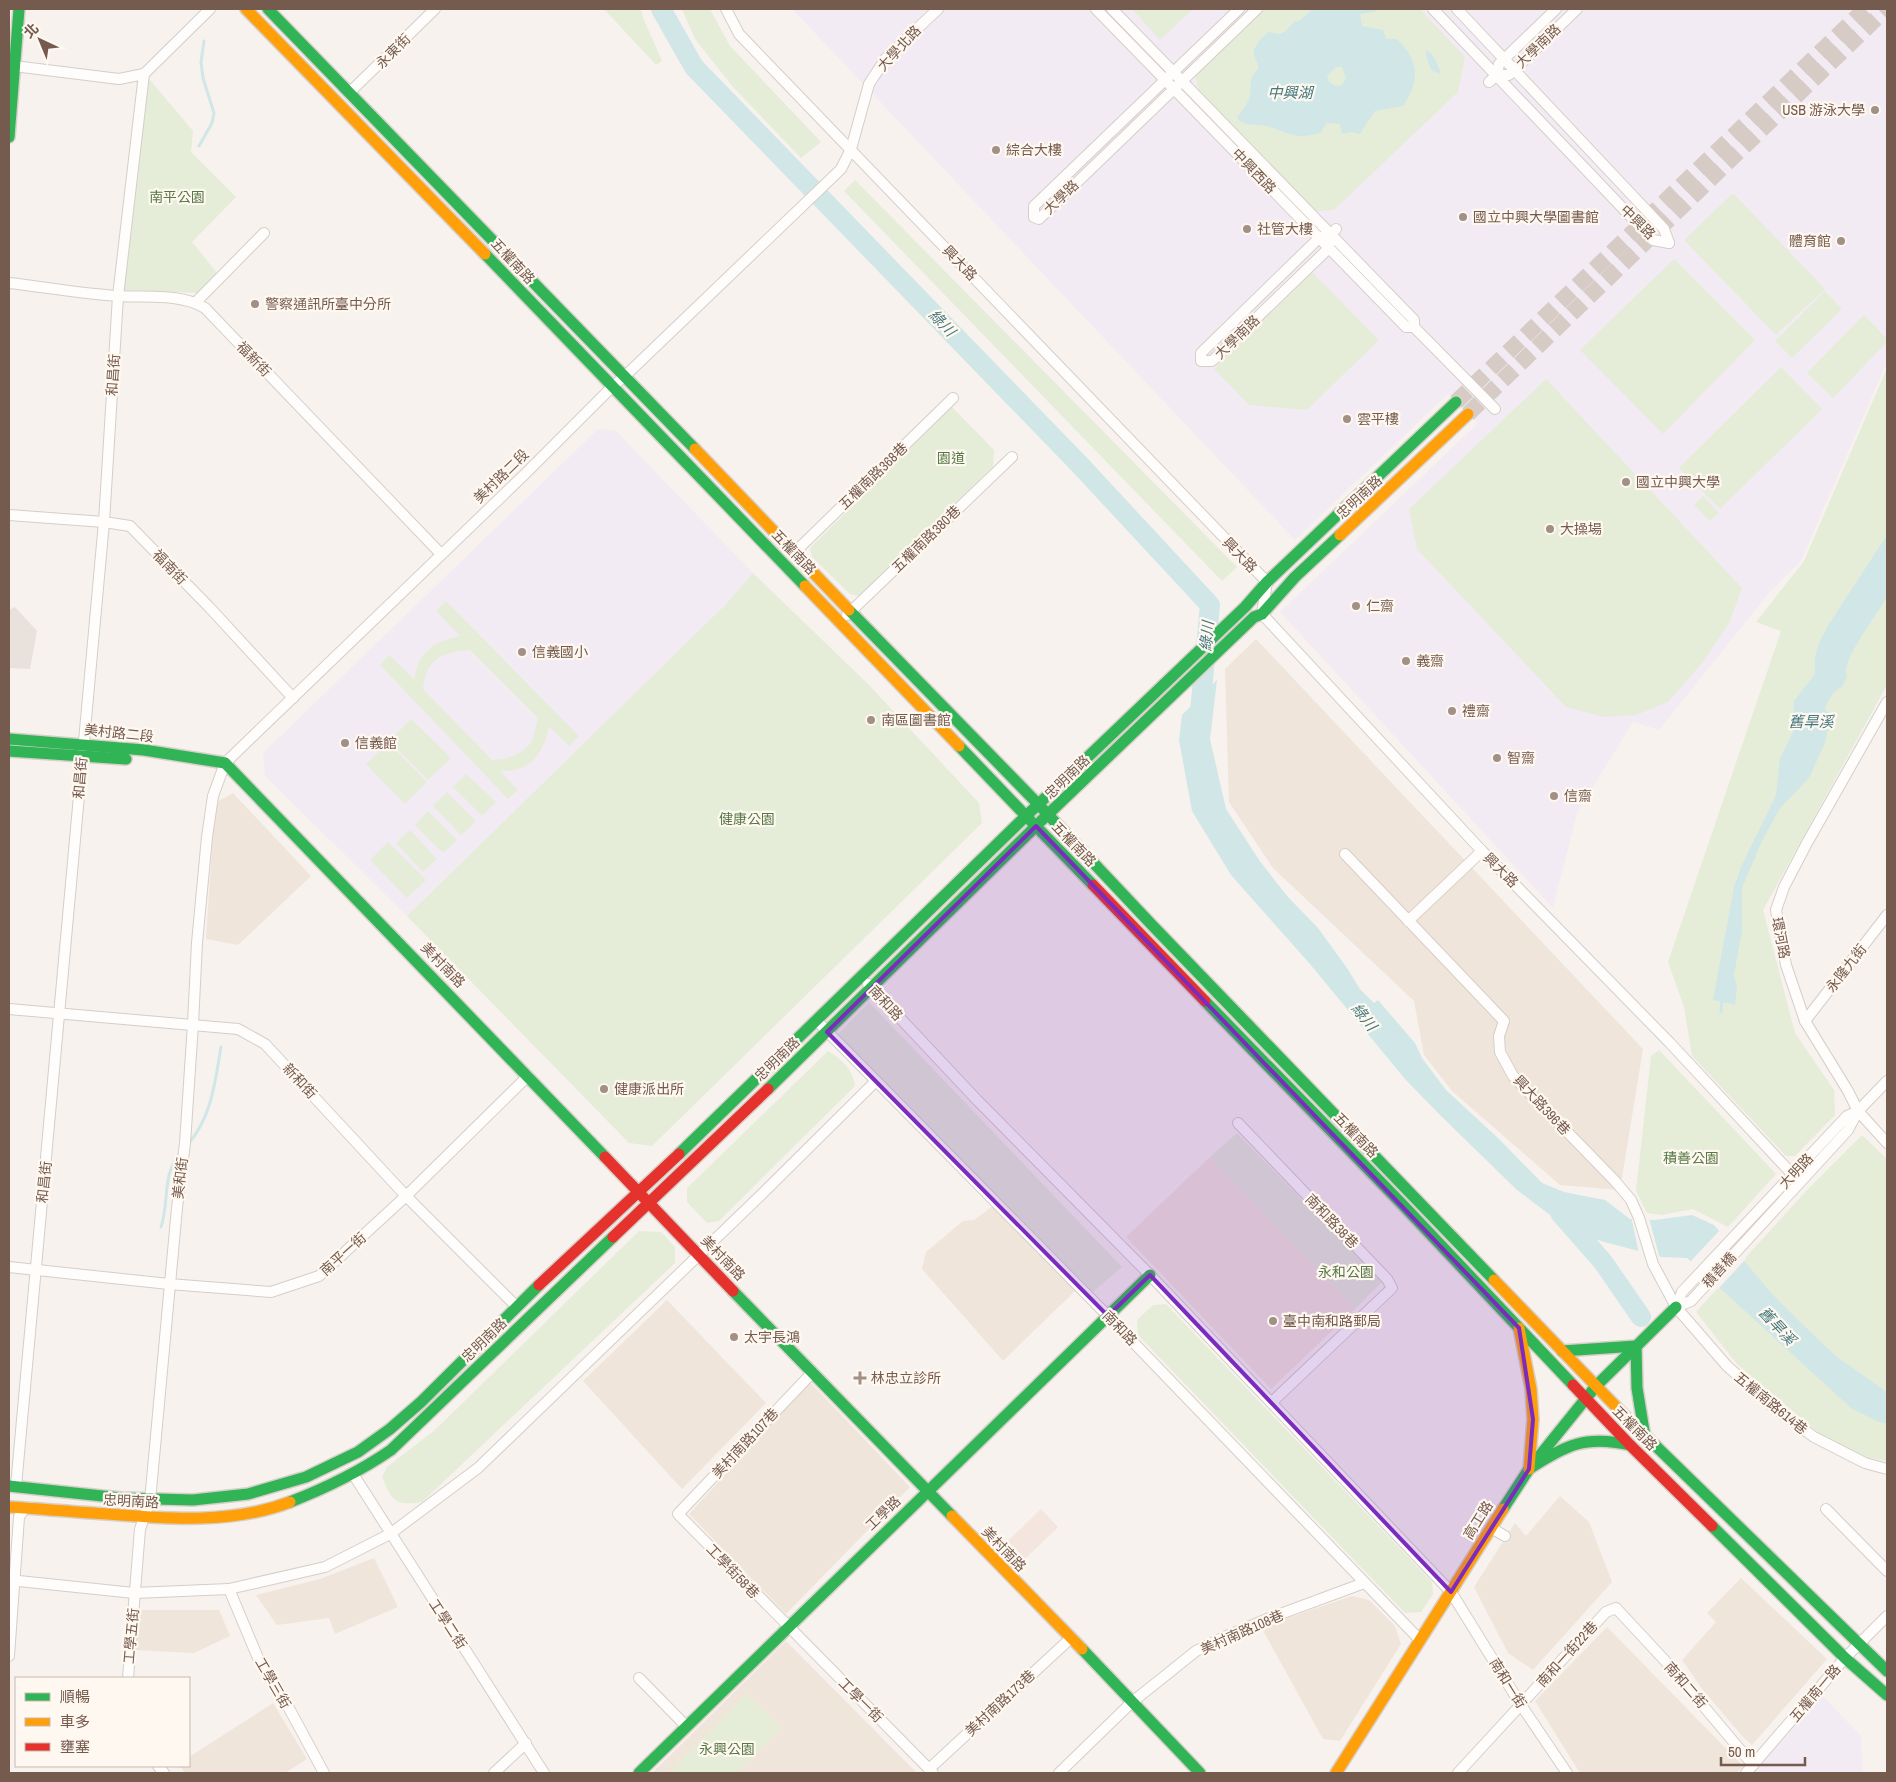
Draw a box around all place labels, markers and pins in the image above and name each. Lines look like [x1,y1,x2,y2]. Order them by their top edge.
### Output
place label: USB 游泳大學 [1782,101,1865,119]
marker: USB 游泳大學 [1869,104,1881,116]
place label: 綜合大樓 [1006,141,1062,159]
marker: 綜合大樓 [990,144,1002,156]
place label: 國立中興大學圖書館 [1473,208,1599,226]
marker: 國立中興大學圖書館 [1457,211,1469,223]
place label: 社管大樓 [1257,220,1313,238]
marker: 社管大樓 [1241,223,1253,235]
place label: 體育館 [1789,232,1831,250]
marker: 體育館 [1835,235,1847,247]
place label: 警察通訊所臺中分所 [265,295,391,313]
marker: 警察通訊所臺中分所 [249,298,261,310]
place label: 雲平樓 [1357,410,1399,428]
marker: 雲平樓 [1341,413,1353,425]
place label: 國立中興大學 [1636,473,1720,491]
marker: 國立中興大學 [1620,476,1632,488]
place label: 大操場 [1560,520,1602,538]
marker: 大操場 [1544,523,1556,535]
place label: 仁齋 [1366,597,1394,615]
marker: 仁齋 [1350,600,1362,612]
place label: 信義國小 [532,643,588,661]
marker: 信義國小 [516,646,528,658]
place label: 義齋 [1416,652,1444,670]
marker: 義齋 [1400,655,1412,667]
place label: 禮齋 [1462,702,1490,720]
marker: 禮齋 [1446,705,1458,717]
place label: 南區圖書館 [881,711,951,729]
marker: 南區圖書館 [865,714,877,726]
place label: 信義館 [355,734,397,752]
marker: 信義館 [339,737,351,749]
place label: 智齋 [1507,749,1535,767]
marker: 智齋 [1491,752,1503,764]
place label: 信齋 [1564,787,1592,805]
marker: 信齋 [1548,790,1560,802]
place label: 健康派出所 [614,1080,684,1098]
marker: 健康派出所 [598,1083,610,1095]
place label: 臺中南和路郵局 [1283,1312,1381,1330]
marker: 臺中南和路郵局 [1267,1315,1279,1327]
place label: 太宇長鴻 [744,1328,800,1346]
marker: 太宇長鴻 [728,1331,740,1343]
place label: 林忠立診所 [871,1369,941,1387]
marker: 林忠立診所 [853,1371,867,1385]

